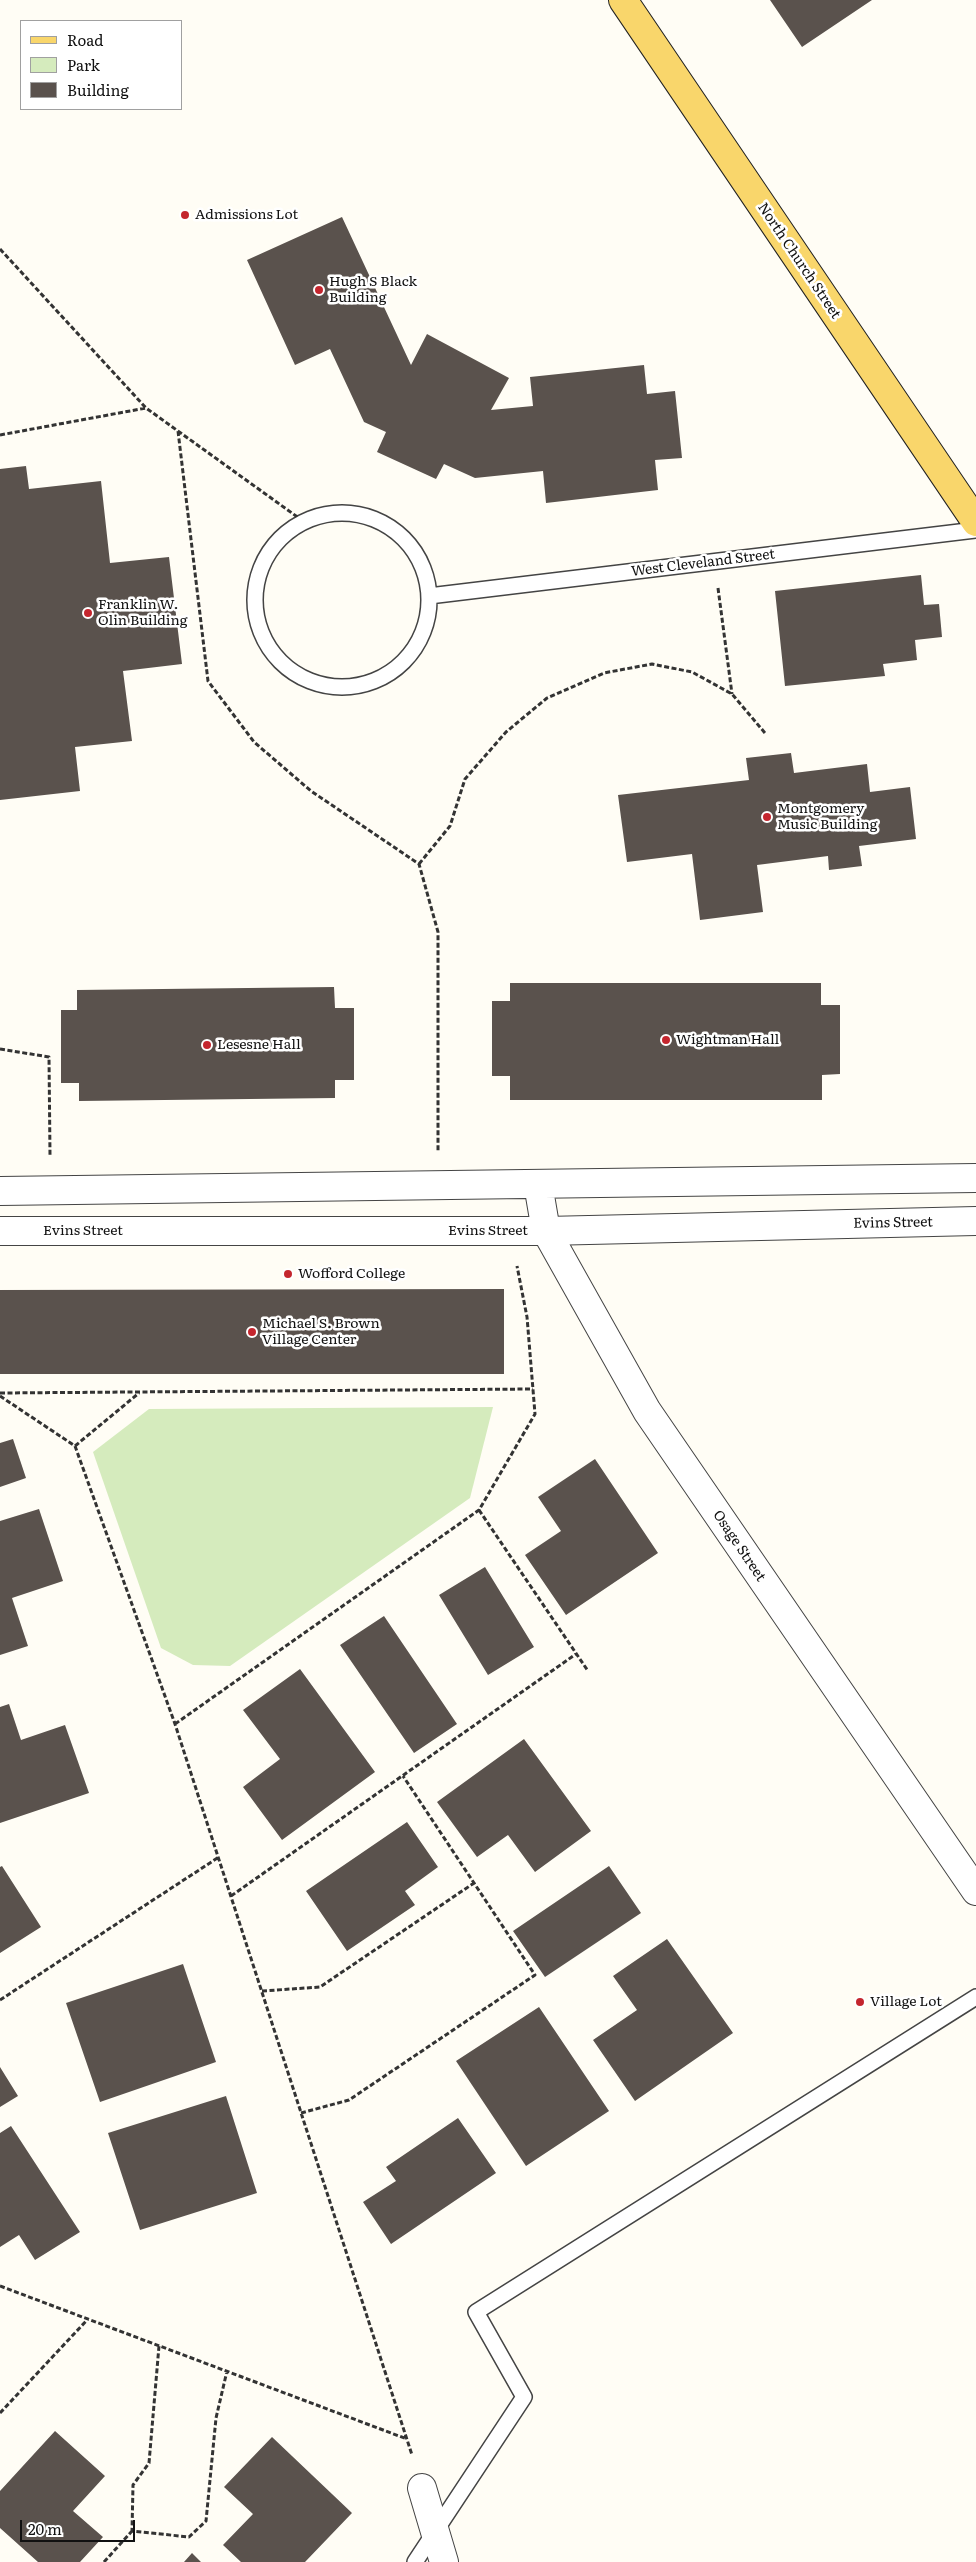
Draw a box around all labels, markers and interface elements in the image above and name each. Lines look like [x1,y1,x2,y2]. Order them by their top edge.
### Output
legend [20,20,182,110]
text: Road [67,28,103,51]
text: Park [67,53,100,76]
text: Building [67,78,129,101]
street label: North Church Street [754,200,844,322]
place label: Admissions Lot [195,207,298,223]
marker: Admissions Lot [179,209,191,221]
place label: Hugh S Black Building [329,274,417,306]
marker: Hugh S Black Building [313,284,325,296]
street label: West Cleveland Street [630,546,776,580]
place label: Franklin W. Olin Building [98,597,188,630]
marker: Franklin W. Olin Building [82,607,94,619]
place label: Montgomery Music Building [777,801,878,834]
marker: Montgomery Music Building [761,811,773,823]
place label: Wightman Hall [676,1032,779,1048]
marker: Wightman Hall [660,1034,672,1046]
place label: Lesesne Hall [217,1037,301,1053]
marker: Lesesne Hall [201,1039,213,1051]
street label: Evins Street [853,1214,933,1232]
street label: Evins Street [43,1223,123,1239]
street label: Evins Street [448,1223,528,1239]
place label: Wofford College [298,1266,405,1282]
marker: Wofford College [282,1268,294,1280]
place label: Michael S. Brown Village Center [262,1316,380,1348]
marker: Michael S. Brown Village Center [246,1326,258,1338]
street label: Osage Street [709,1507,769,1585]
place label: Village Lot [870,1994,942,2010]
marker: Village Lot [854,1996,866,2008]
scale bar [22,2510,138,2542]
text: 20 m [28,2517,62,2540]

